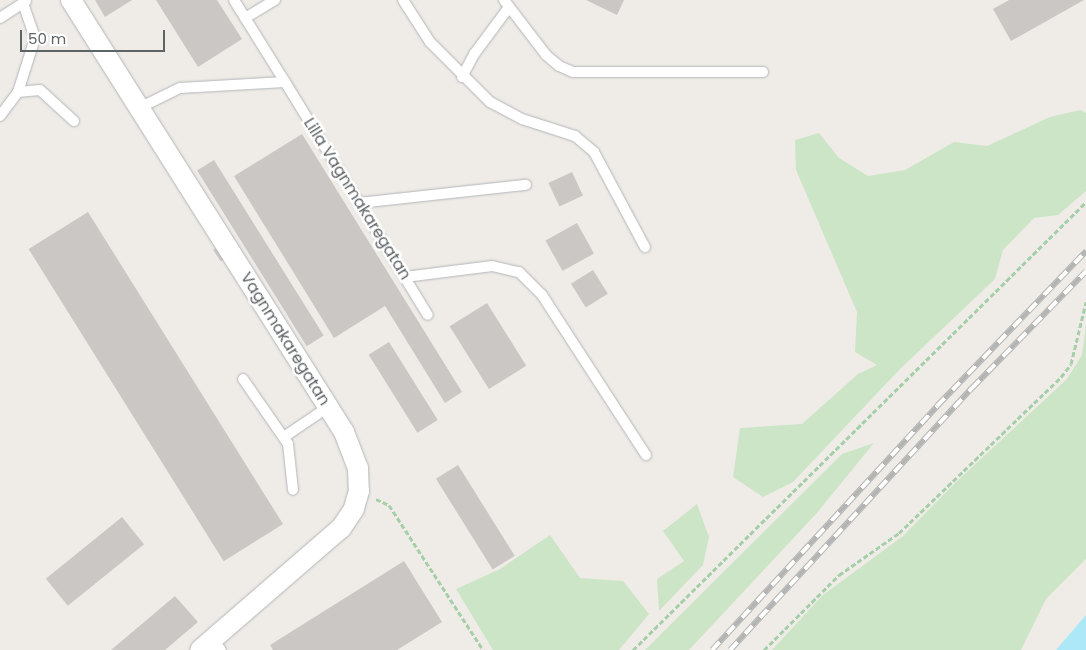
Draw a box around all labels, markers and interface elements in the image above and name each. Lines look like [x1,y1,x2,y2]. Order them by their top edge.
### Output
scale bar [22,20,168,52]
text: 50 m [28,28,66,49]
street label: Lilla Vagnmakaregatan [299,115,415,283]
street label: Vagnmakaregatan [236,269,334,409]

